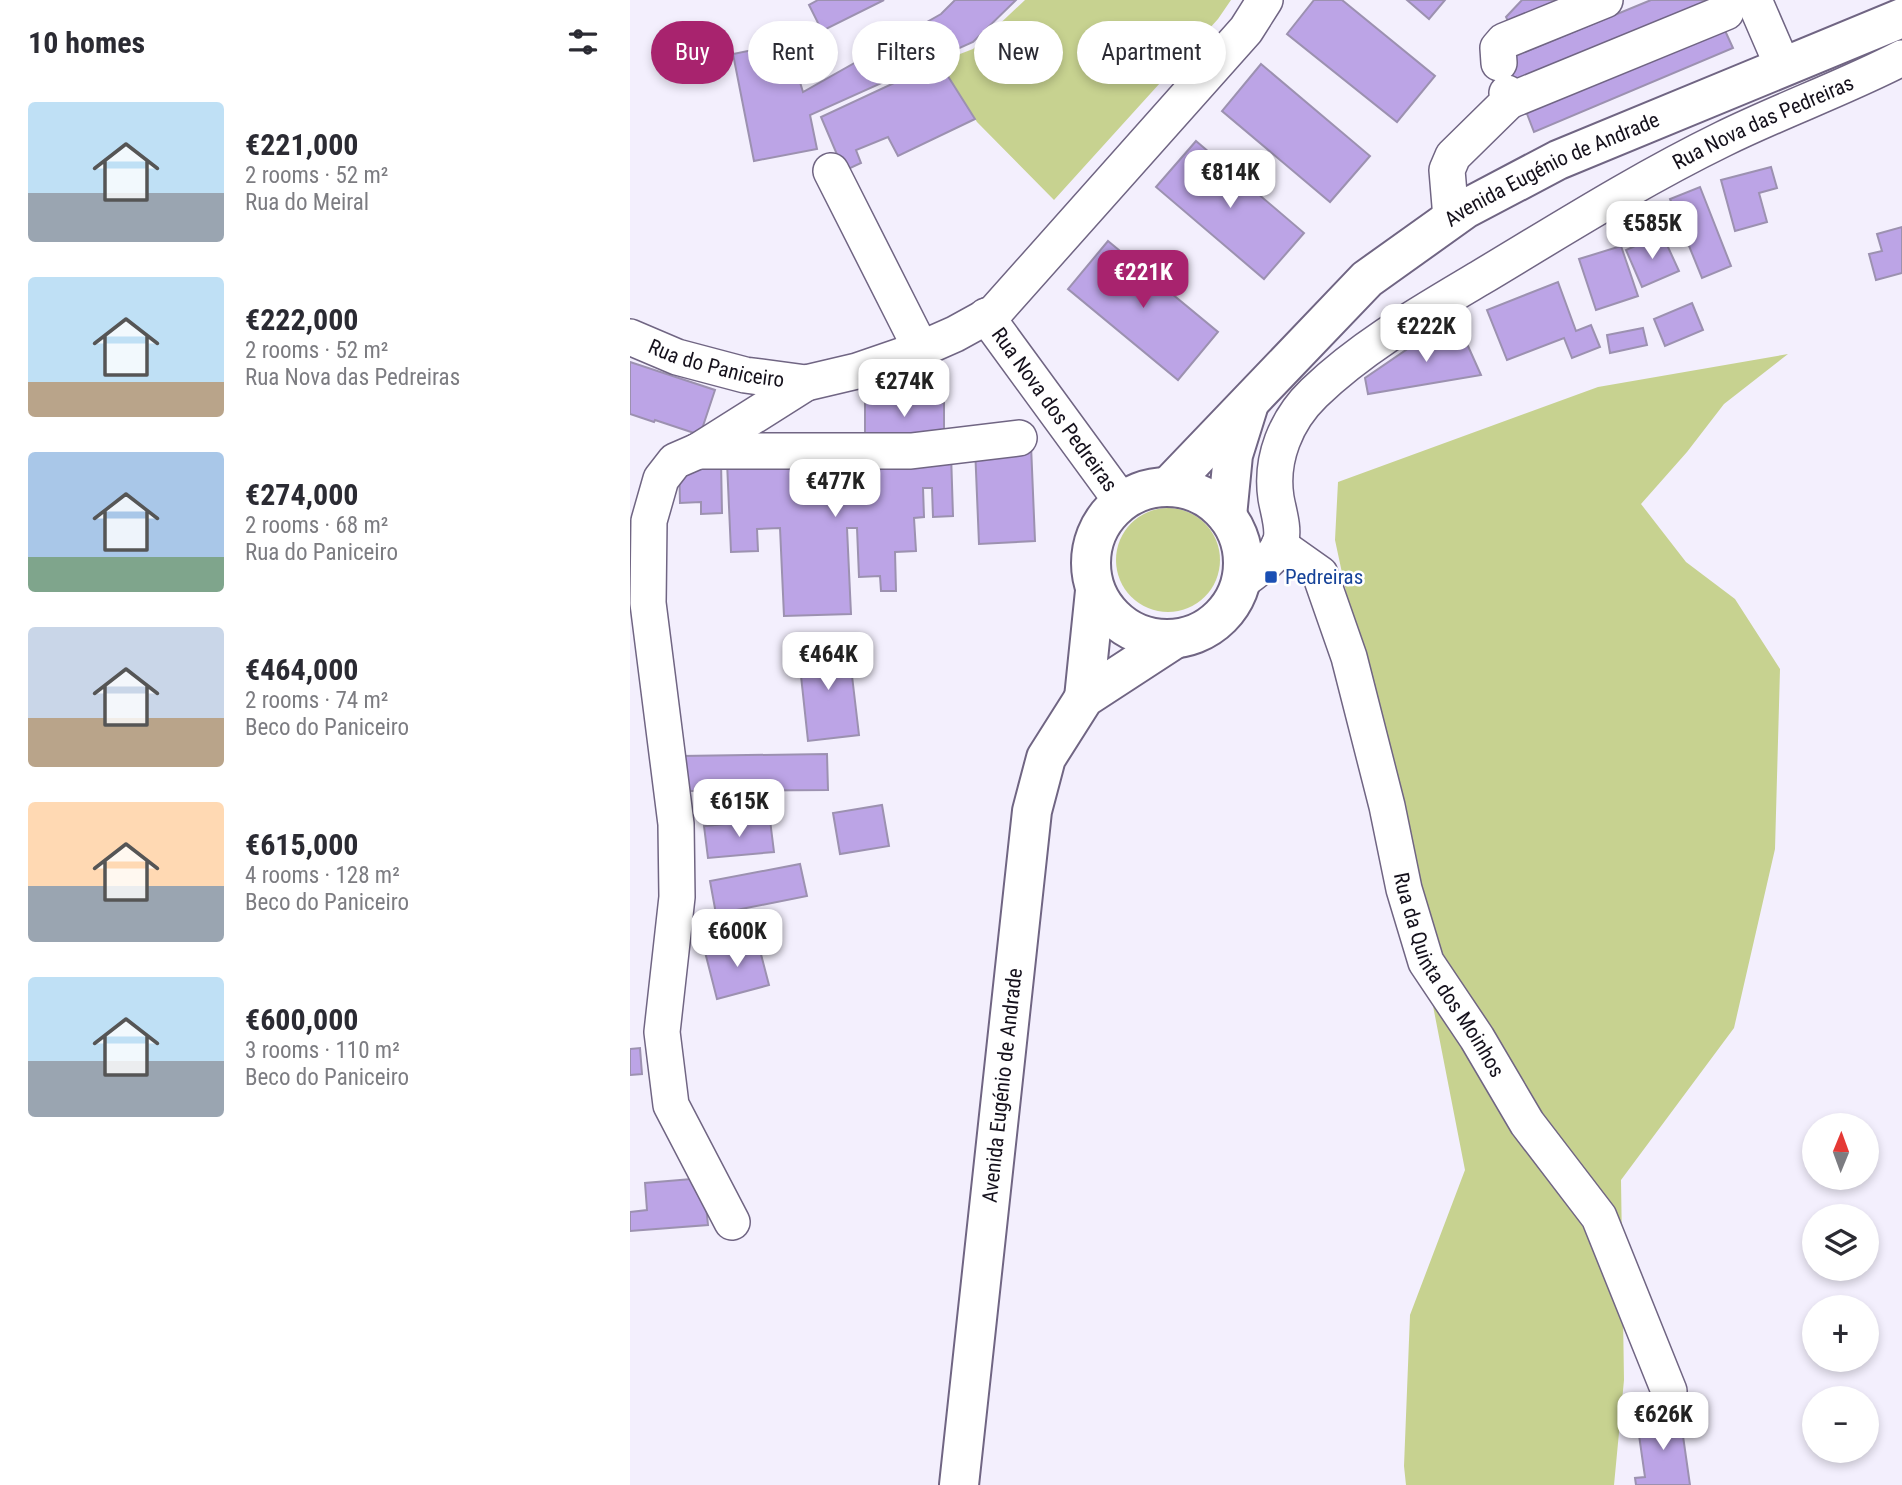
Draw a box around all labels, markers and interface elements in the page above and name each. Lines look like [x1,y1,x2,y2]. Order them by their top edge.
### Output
chip: Buy [651,21,734,84]
chip: Rent [748,21,838,84]
chip: Filters [852,21,960,84]
chip: New [974,21,1063,84]
chip: Apartment [1077,21,1226,84]
icon: filters [564,23,602,61]
text: 10 homes [28,25,145,60]
street label: Rua Nova das Pedreiras [1669,71,1857,175]
street label: Avenida Eugénio de Andrade [1440,107,1663,232]
text: €221,000 [245,127,358,162]
icon: home [84,130,168,214]
pin: €814K [1181,150,1279,210]
text: €814K [1200,159,1260,186]
text: 2 rooms · 52 m² [245,162,388,189]
text: Rua do Meiral [245,189,369,216]
pin: €585K [1603,202,1701,261]
text: €585K [1622,210,1682,237]
pin: €221K [1094,250,1192,310]
text: €221K [1113,259,1173,286]
text: €222,000 [245,302,358,337]
pin: €222K [1377,304,1475,364]
icon: home [84,305,168,389]
text: €222K [1396,313,1456,340]
street label: Rua Nova dos Pedreiras [987,323,1122,496]
street label: Rua do Paniceiro [645,334,786,392]
text: 2 rooms · 52 m² [245,337,388,364]
pin: €274K [855,360,953,419]
text: Rua Nova das Pedreiras [245,364,460,391]
text: €274K [874,368,934,395]
pin: €477K [786,460,884,519]
text: €477K [805,468,865,495]
text: €274,000 [245,477,358,512]
icon: home [84,480,168,564]
text: 2 rooms · 68 m² [245,512,388,539]
text: Rua do Paniceiro [245,539,398,566]
place label: Pedreiras [1285,565,1363,589]
marker: Pedreiras [1263,569,1279,585]
pin: €464K [779,632,877,692]
text: €464K [798,641,858,668]
text: €464,000 [245,652,358,687]
icon: home [84,655,168,739]
text: 2 rooms · 74 m² [245,687,388,714]
text: Beco do Paniceiro [245,714,409,741]
pin: €615K [690,780,788,839]
text: €615K [709,788,769,815]
text: €615,000 [245,827,358,862]
icon: home [84,830,168,914]
text: 4 rooms · 128 m² [245,862,400,889]
street label: Rua da Quinta dos Moinhos [1389,871,1509,1081]
text: Beco do Paniceiro [245,889,409,916]
pin: €600K [688,909,786,969]
text: €600K [707,918,767,945]
street label: Avenida Eugénio de Andrade [978,967,1027,1204]
text: €600,000 [245,1002,358,1037]
icon: home [84,1005,168,1089]
text: 3 rooms · 110 m² [245,1037,400,1064]
text: Beco do Paniceiro [245,1064,409,1091]
north arrow [1802,1113,1880,1190]
map controls [1802,1113,1879,1463]
button: layers [1802,1204,1879,1281]
button: + [1802,1295,1879,1372]
button: − [1802,1386,1879,1463]
pin: €626K [1614,1392,1712,1452]
text: €626K [1633,1401,1693,1428]

